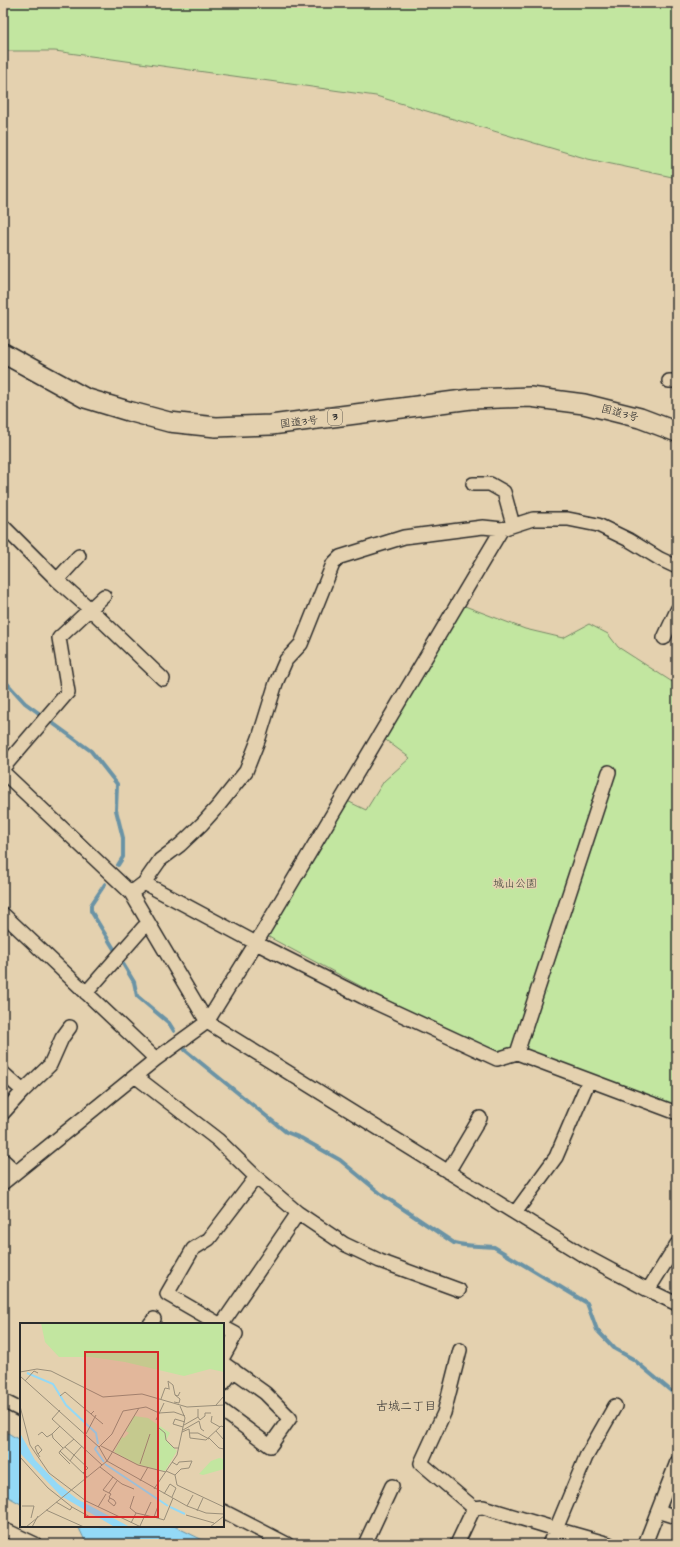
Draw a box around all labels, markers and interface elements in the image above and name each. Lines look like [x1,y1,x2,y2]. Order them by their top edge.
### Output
street label: 国道3号 [599,401,641,425]
road number: 3 [328,409,342,425]
street label: 国道3号 [279,412,319,432]
park label: 城山公園 [493,876,537,891]
inset map [20,1323,224,1527]
district label: 古城二丁目 [376,1398,436,1415]

